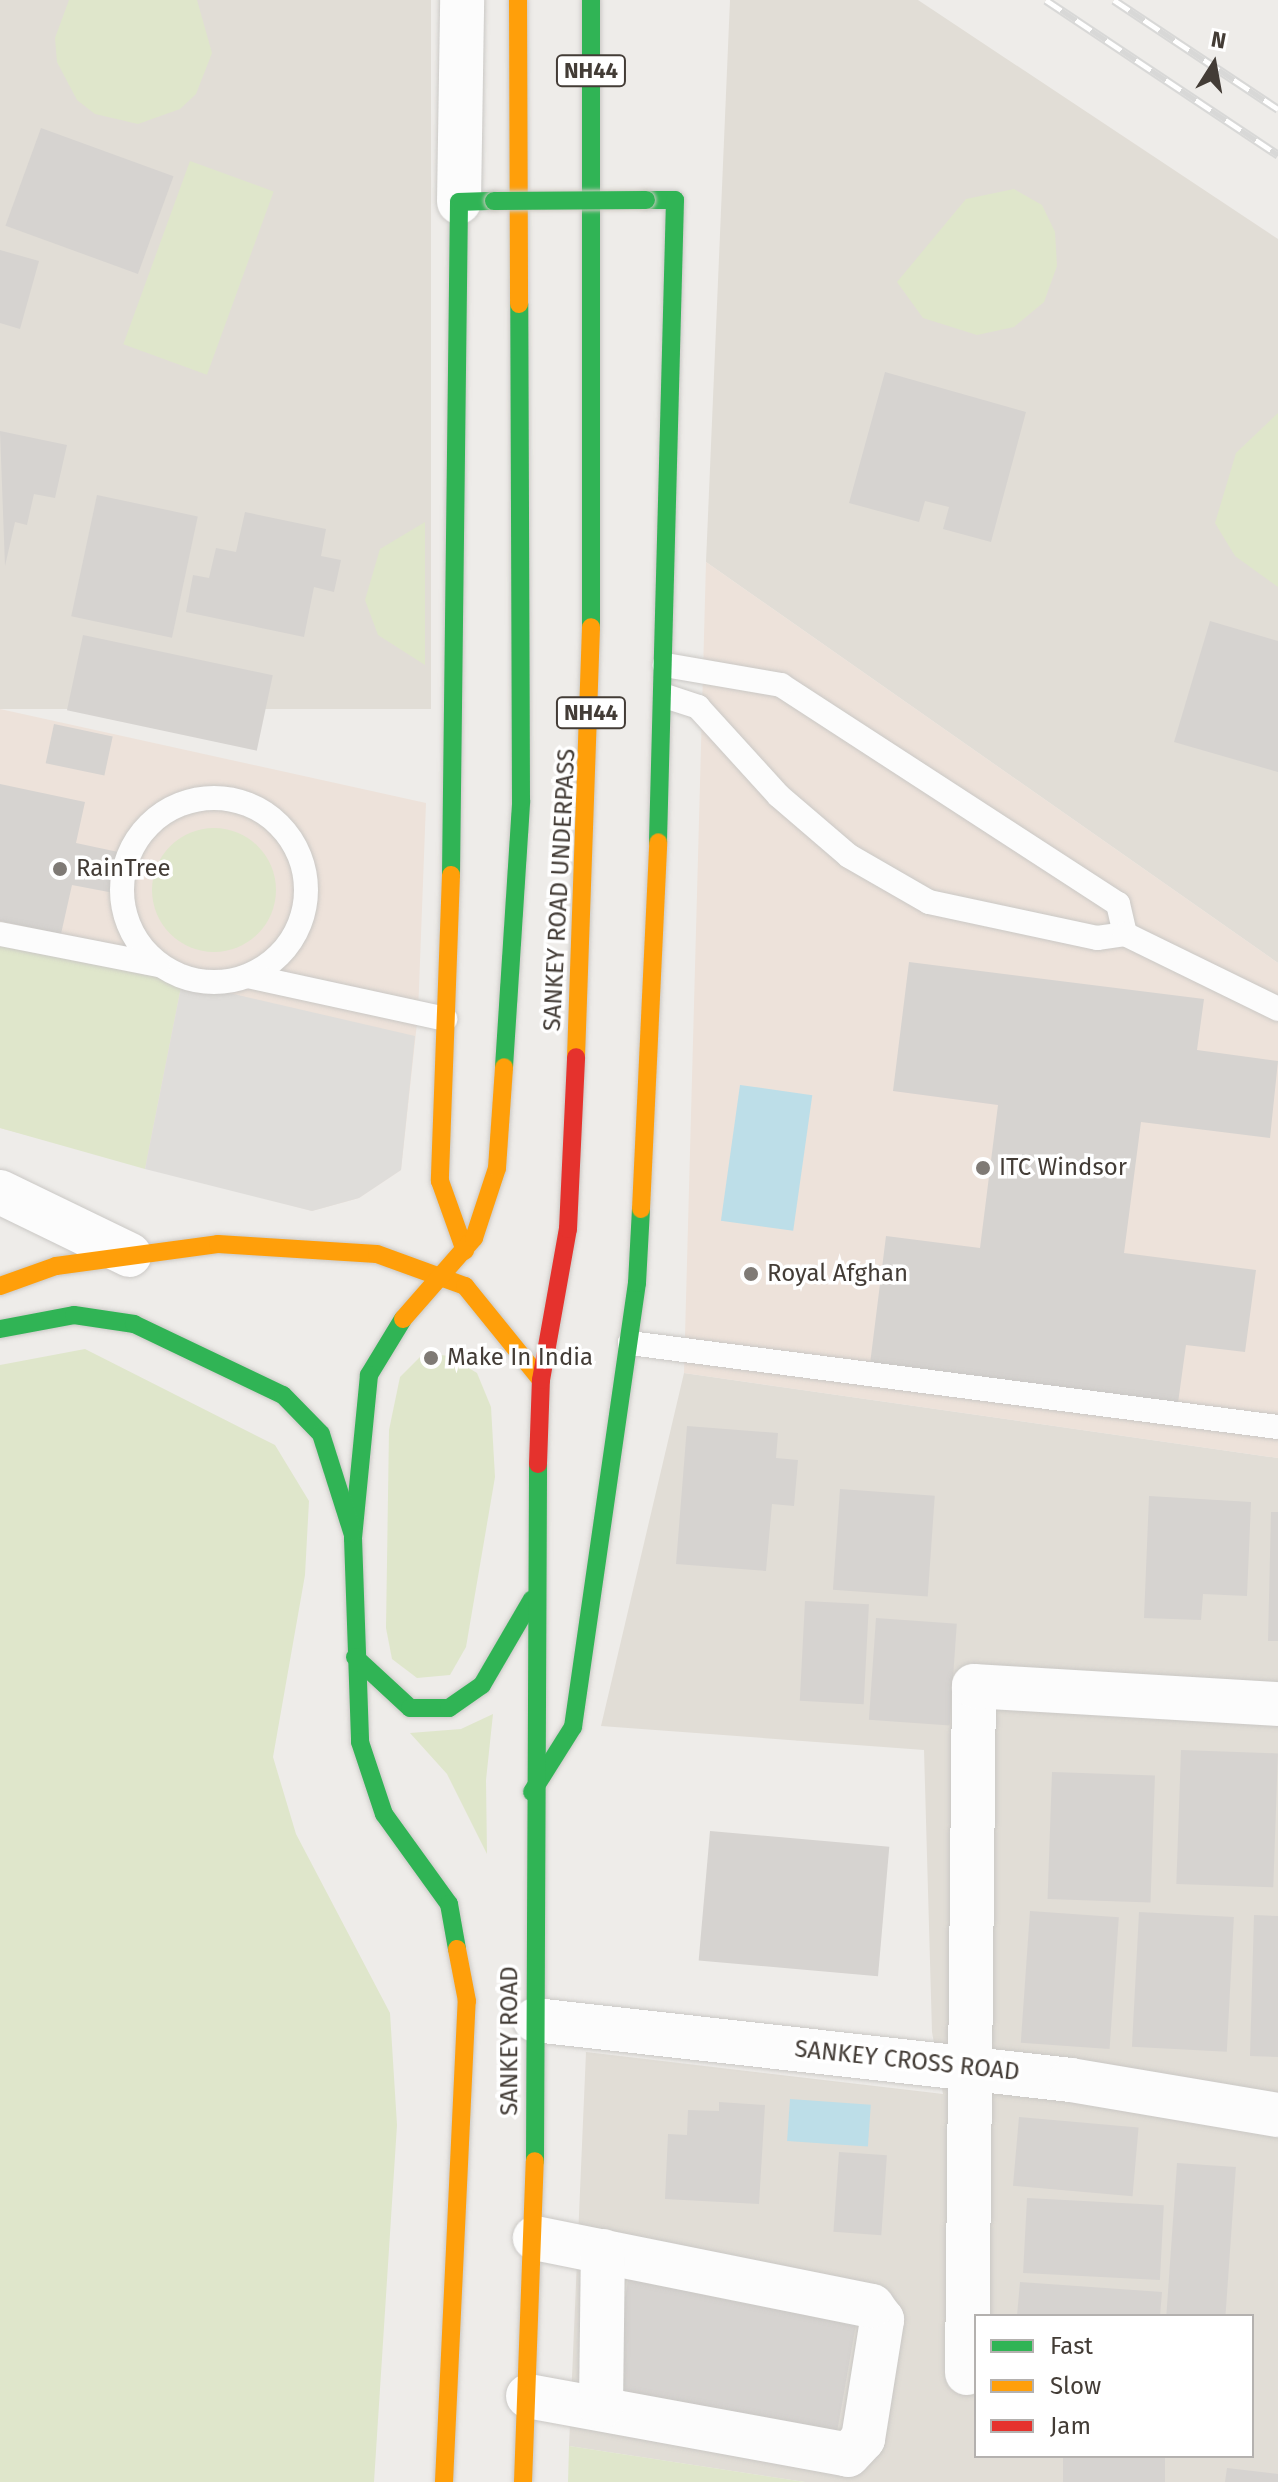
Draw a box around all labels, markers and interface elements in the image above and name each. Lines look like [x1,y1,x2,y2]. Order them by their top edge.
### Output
north arrow [1174,24,1254,104]
text: N [1209,25,1228,55]
road number: NH44 [555,53,627,89]
road number: NH44 [555,695,627,731]
street label: SANKEY ROAD UNDERPASS [538,748,582,1032]
place label: RainTree [76,855,171,883]
marker: RainTree [51,860,69,878]
place label: ITC Windsor [999,1154,1127,1182]
marker: ITC Windsor [974,1159,992,1177]
place label: Royal Afghan [767,1260,908,1288]
marker: Royal Afghan [742,1265,760,1283]
place label: Make In India [447,1344,593,1372]
marker: Make In India [422,1349,440,1367]
street label: SANKEY ROAD [496,1966,524,2116]
street label: SANKEY CROSS ROAD [793,2035,1021,2087]
legend [974,2314,1254,2458]
text: Fast [1050,2332,1093,2360]
text: Slow [1050,2372,1101,2400]
text: Jam [1050,2412,1091,2440]

